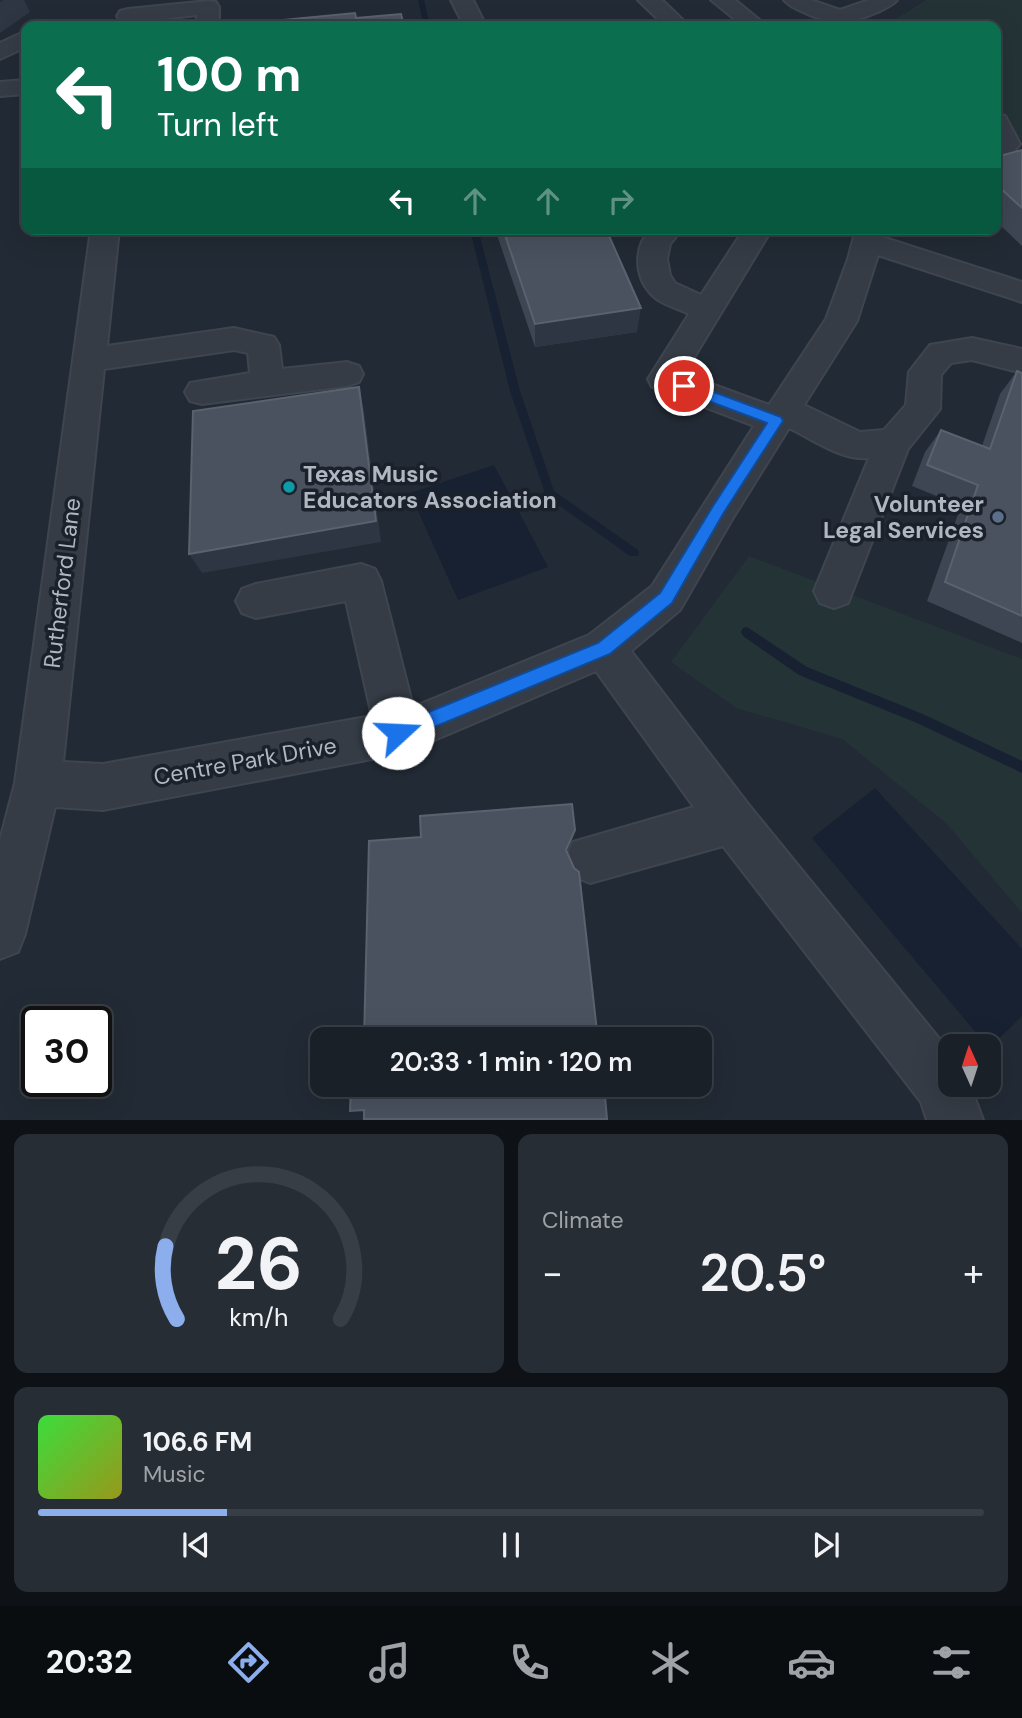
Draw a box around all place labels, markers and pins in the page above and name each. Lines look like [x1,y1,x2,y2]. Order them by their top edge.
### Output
pin [654,356,714,416]
place label: Texas Music Educators Association [303,459,557,515]
marker: Texas Music Educators Association [281,479,297,495]
place label: Volunteer Legal Services [823,489,984,545]
marker: Volunteer Legal Services [990,509,1006,525]

